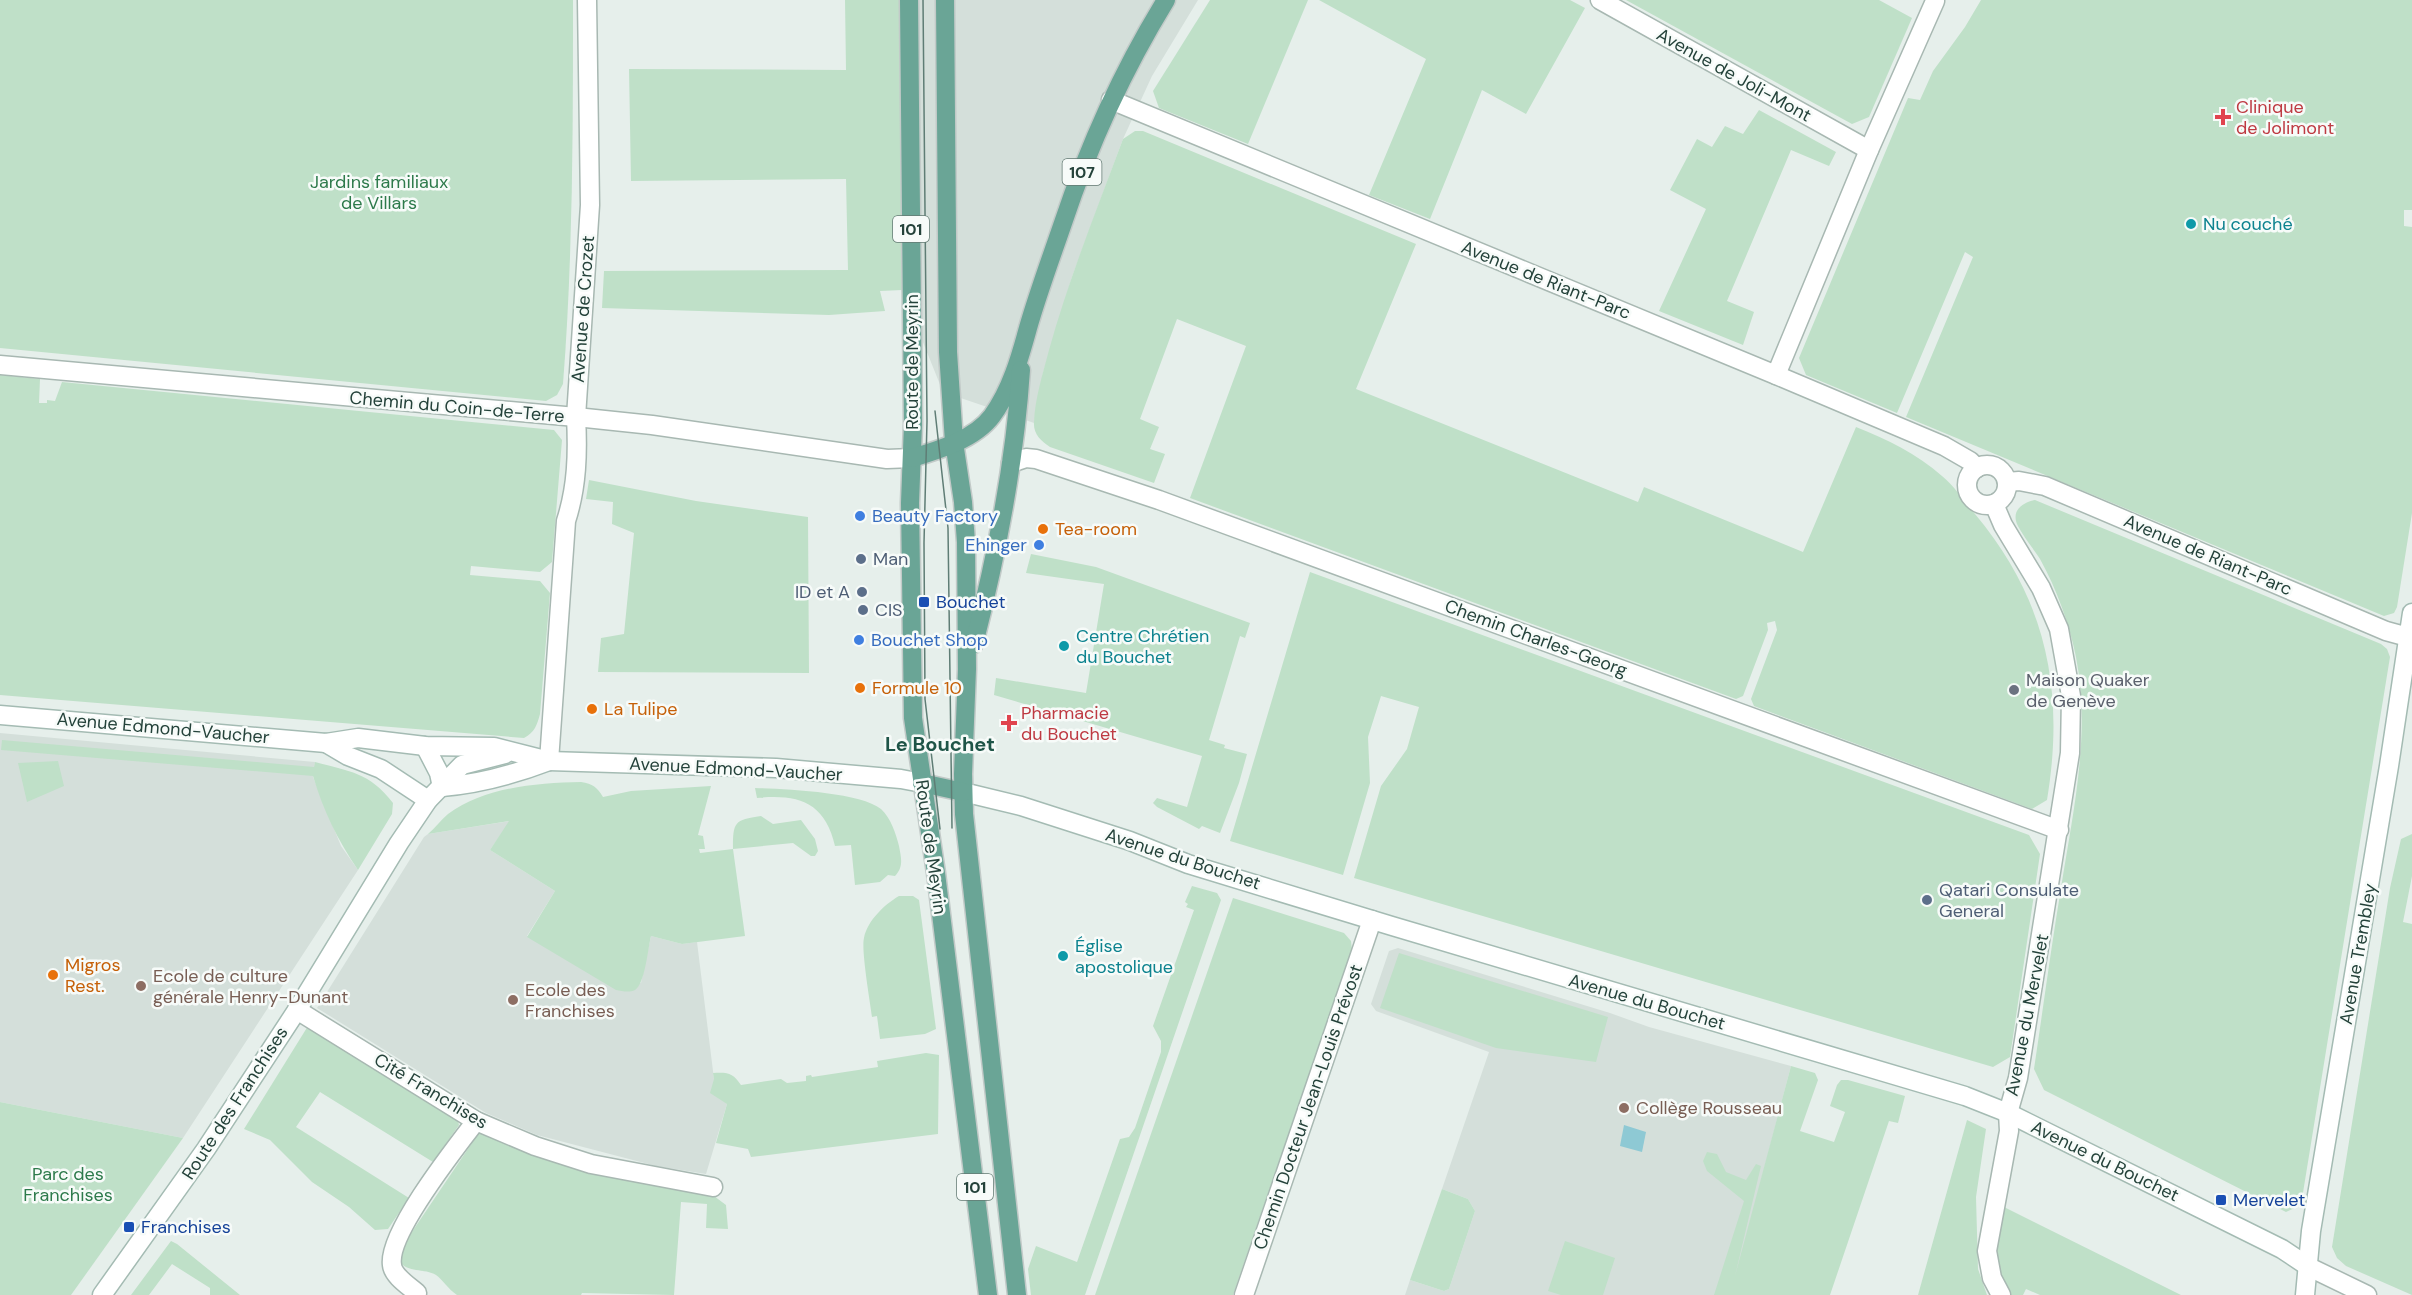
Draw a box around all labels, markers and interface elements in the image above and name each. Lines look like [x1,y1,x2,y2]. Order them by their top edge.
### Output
street label: Avenue de Joli-Mont [1652,23,1816,127]
place label: Clinique de Jolimont [2236,95,2334,140]
marker: Clinique de Jolimont [2214,108,2232,126]
road number: 107 [1062,159,1102,185]
park label: Jardins familiaux de Villars [310,170,448,215]
place label: Nu couché [2203,212,2293,236]
road number: 101 [893,216,929,242]
marker: Nu couché [2184,217,2198,231]
street label: Avenue de Crozet [566,235,600,383]
street label: Avenue de Riant-Parc [1458,235,1634,325]
street label: Route de Meyrin [900,294,924,430]
street label: Chemin du Coin-de-Terre [349,386,565,428]
place label: Beauty Factory [872,504,998,528]
marker: Beauty Factory [853,509,867,523]
street label: Avenue de Riant-Parc [2120,509,2296,601]
place label: Tea-room [1055,517,1137,541]
marker: Tea-room [1036,522,1050,536]
place label: Ehinger [965,533,1027,557]
marker: Ehinger [1032,538,1046,552]
place label: Man [873,547,908,571]
marker: Man [854,552,868,566]
place label: ID et A [795,580,850,604]
marker: ID et A [855,585,869,599]
place label: Bouchet [936,590,1005,614]
street label: Chemin Charles-Georg [1441,594,1631,682]
marker: Bouchet [917,595,931,609]
place label: CIS [875,598,903,622]
marker: CIS [856,603,870,617]
place label: Centre Chrétien du Bouchet [1076,624,1209,669]
place label: Bouchet Shop [871,628,988,652]
marker: Bouchet Shop [852,633,866,647]
marker: Centre Chrétien du Bouchet [1057,639,1071,653]
place label: Maison Quaker de Genève [2026,668,2150,713]
place label: Formule 10 [872,676,962,700]
marker: Formule 10 [853,681,867,695]
marker: Maison Quaker de Genève [2007,683,2021,697]
place label: La Tulipe [604,697,677,721]
place label: Pharmacie du Bouchet [1021,701,1117,746]
marker: La Tulipe [585,702,599,716]
street label: Avenue Edmond-Vaucher [56,707,271,749]
marker: Pharmacie du Bouchet [1002,716,1016,730]
district label: Le Bouchet [885,731,995,757]
street label: Avenue Edmond-Vaucher [629,751,844,787]
street label: Route de Meyrin [910,778,952,916]
street label: Avenue du Bouchet [1102,823,1264,895]
place label: Qatari Consulate General [1939,878,2079,923]
street label: Avenue Trembley [2334,882,2382,1026]
marker: Qatari Consulate General [1920,893,1934,907]
street label: Avenue du Mervelet [2000,932,2054,1098]
place label: Église apostolique [1075,934,1173,979]
marker: Église apostolique [1056,949,1070,963]
place label: Migros Rest. [65,953,121,998]
street label: Chemin Docteur Jean-Louis Prévost [1248,961,1368,1253]
place label: Ecole de culture générale Henry-Dunant [153,964,348,1009]
marker: Migros Rest. [46,968,60,982]
street label: Avenue du Bouchet [1566,968,1728,1036]
place label: Ecole des Franchises [525,978,615,1023]
marker: Ecole de culture générale Henry-Dunant [134,979,148,993]
marker: Ecole des Franchises [506,993,520,1007]
street label: Route des Franchises [176,1022,294,1184]
street label: Cité Franchises [370,1048,492,1134]
place label: Collège Rousseau [1636,1096,1782,1120]
marker: Collège Rousseau [1617,1101,1631,1115]
street label: Avenue du Bouchet [2027,1115,2183,1207]
park label: Parc des Franchises [23,1162,113,1207]
road number: 101 [957,1174,993,1200]
place label: Mervelet [2233,1188,2305,1212]
marker: Mervelet [2214,1193,2228,1207]
place label: Franchises [141,1215,231,1239]
marker: Franchises [122,1220,136,1234]

